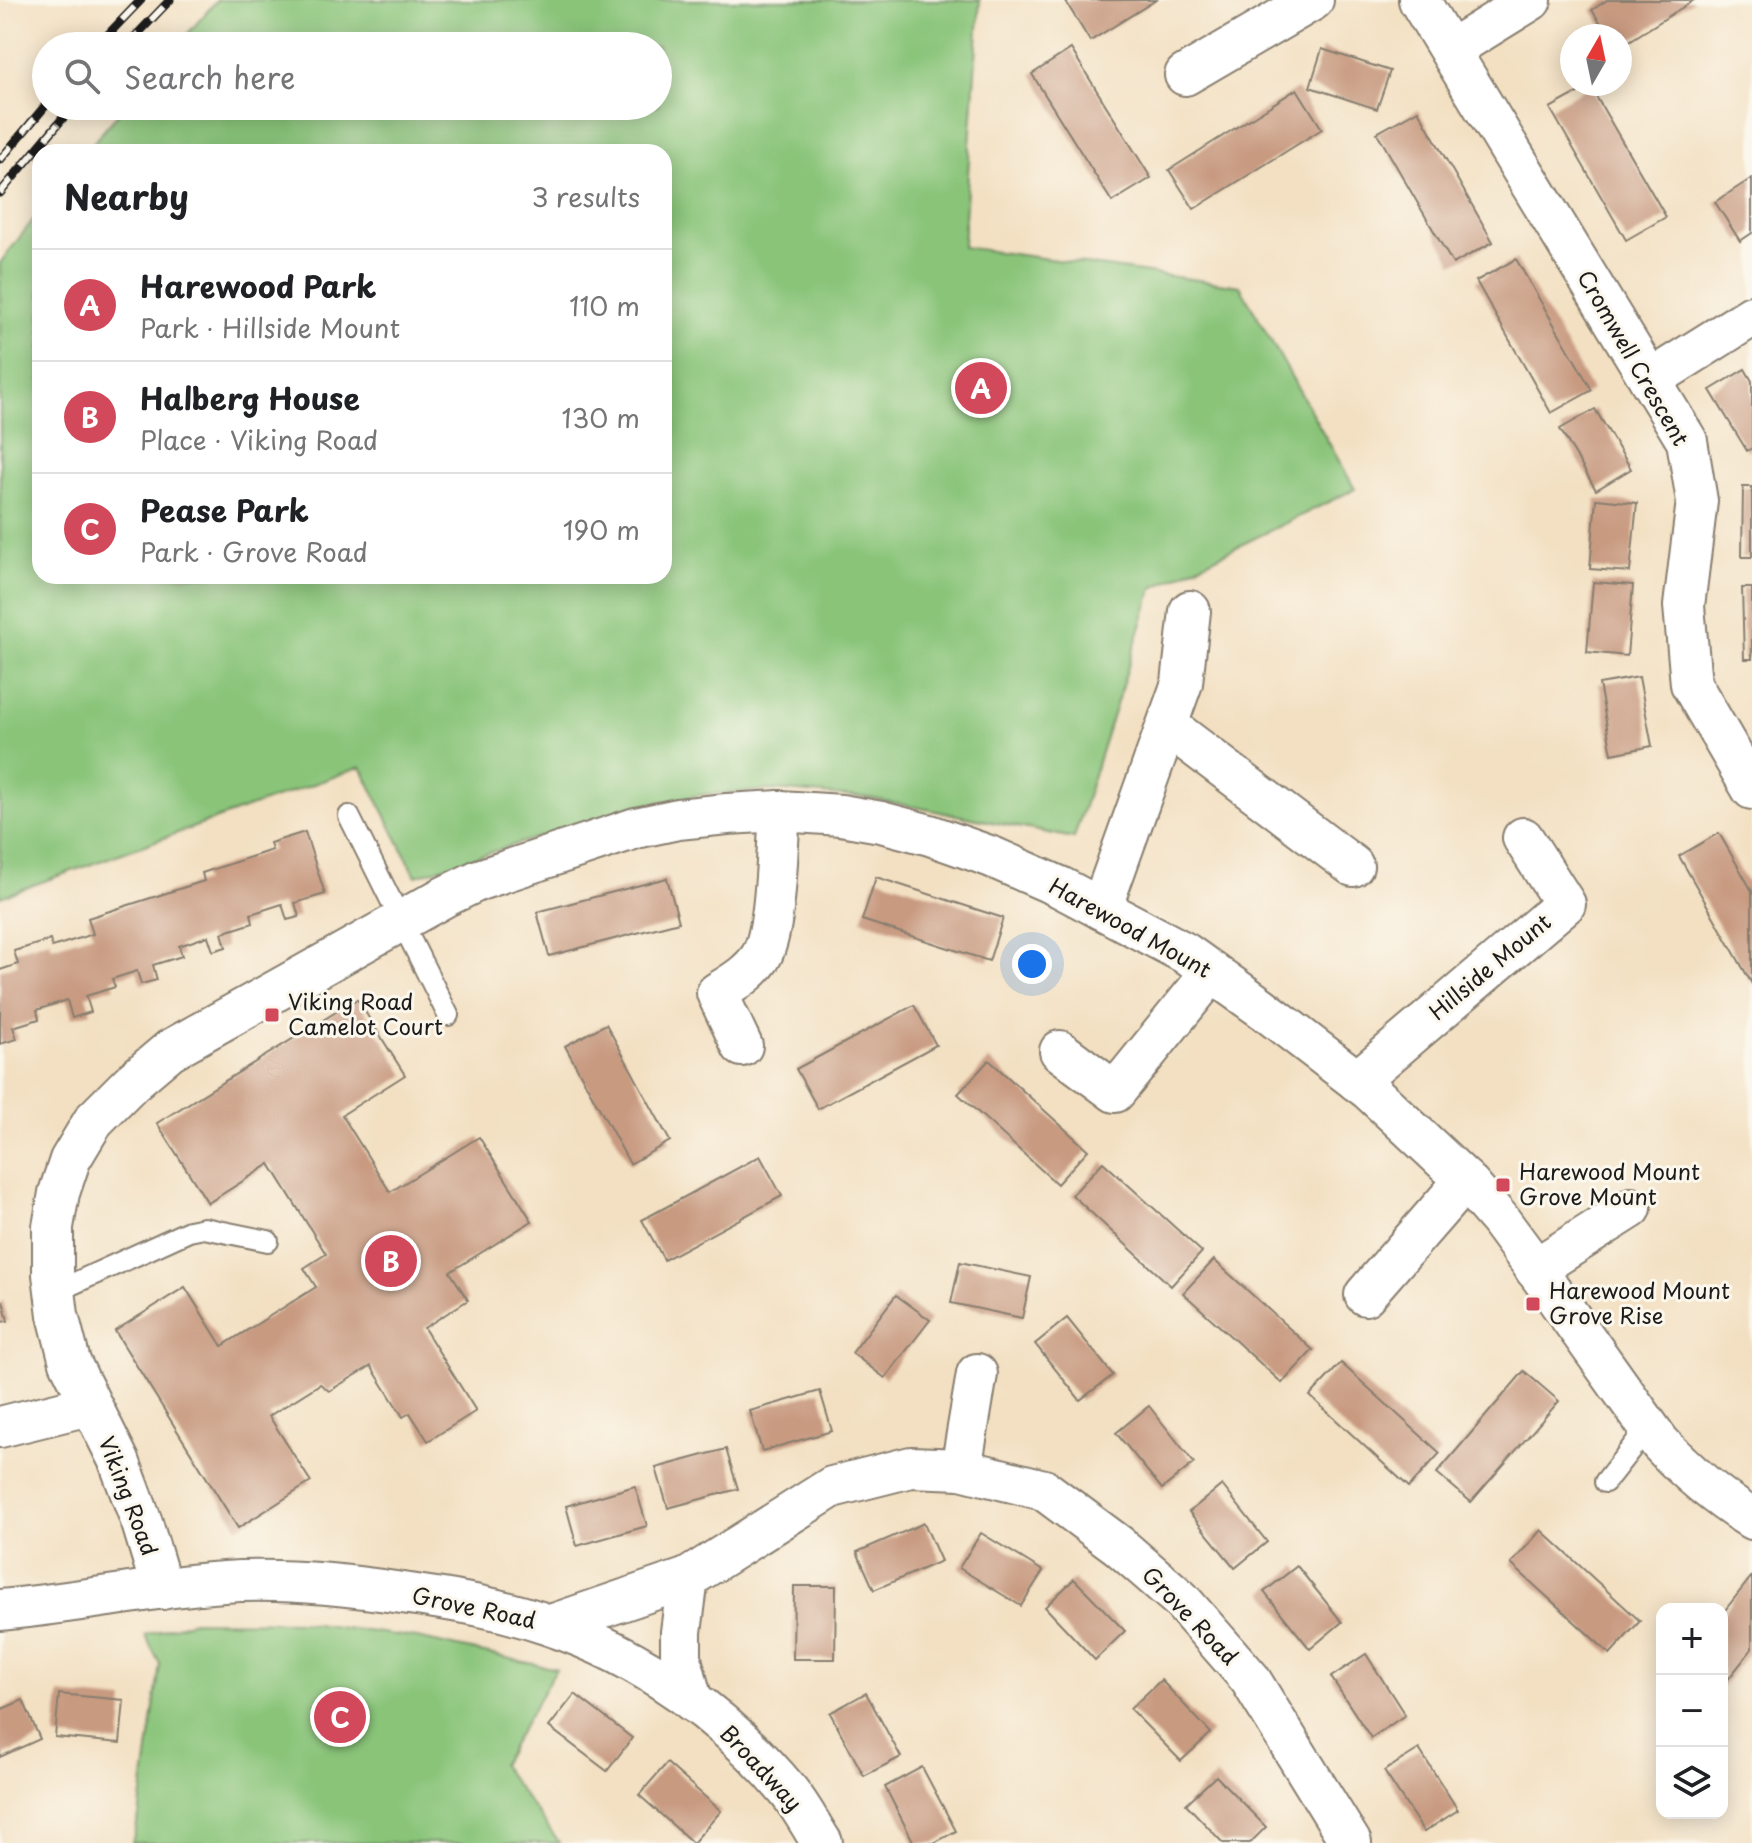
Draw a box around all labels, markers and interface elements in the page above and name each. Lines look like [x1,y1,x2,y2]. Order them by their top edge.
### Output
north arrow [1560,24,1632,96]
search box [32,32,672,120]
icon: search [60,54,104,98]
text: Search here [124,54,296,99]
text: Nearby [64,170,189,222]
text: 3 results [532,177,640,216]
text: Harewood Park [140,263,376,308]
street label: Cromwell Crescent [1570,263,1698,451]
text: A [80,286,100,325]
text: 110 m [569,286,640,325]
text: Park · Hillside Mount [140,308,400,347]
pin: A [955,358,1007,418]
text: Halberg House [140,375,360,420]
text: B [81,398,99,437]
text: 130 m [561,398,640,437]
text: Place · Viking Road [140,420,378,459]
text: Pease Park [140,487,309,532]
text: C [80,510,100,549]
text: 190 m [563,510,640,549]
text: Park · Grove Road [140,532,368,571]
street label: Harewood Mount [1044,868,1218,985]
street label: Hillside Mount [1421,905,1557,1027]
your location [1012,944,1052,984]
place label: Viking Road Camelot Court [288,984,443,1042]
marker: Viking Road Camelot Court [263,1006,281,1024]
place label: Harewood Mount Grove Mount [1519,1154,1700,1212]
marker: Harewood Mount Grove Mount [1494,1176,1512,1194]
pin: B [365,1231,417,1291]
place label: Harewood Mount Grove Rise [1549,1273,1730,1331]
marker: Harewood Mount Grove Rise [1524,1295,1542,1313]
street label: Viking Road [92,1431,167,1560]
street label: Grove Road [1136,1558,1247,1672]
street label: Grove Road [409,1577,539,1636]
map controls [1656,1603,1728,1819]
button: + [1656,1603,1728,1675]
button: − [1656,1675,1728,1747]
pin: C [314,1687,366,1747]
street label: Broadway [713,1716,811,1818]
button: layers [1656,1747,1728,1819]

